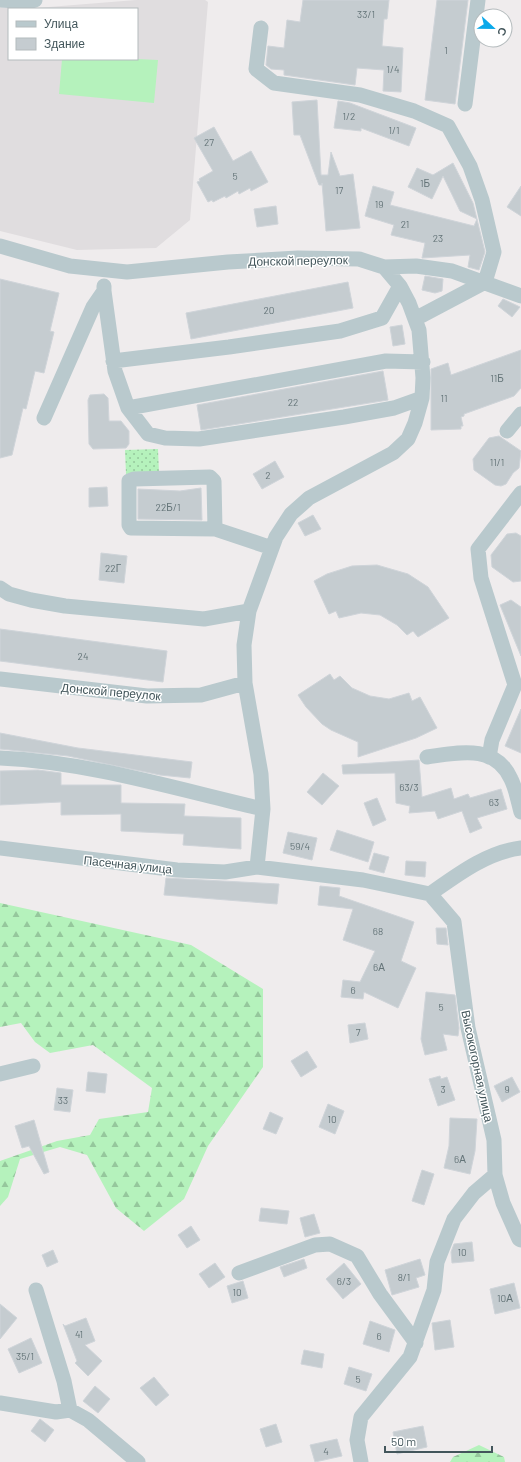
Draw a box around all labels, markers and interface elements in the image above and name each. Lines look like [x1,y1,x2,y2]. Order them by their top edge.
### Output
legend [8,8,138,60]
house number: 33/1 [357,8,375,20]
north arrow [473,8,513,48]
text: Улица [44,16,78,31]
text: С [495,26,510,38]
text: Здание [44,36,85,51]
house number: 1 [444,44,448,56]
house number: 1/4 [386,63,400,75]
house number: 1/2 [343,110,355,122]
house number: 1/1 [389,124,400,136]
house number: 27 [204,136,214,148]
house number: 5 [232,170,238,182]
house number: 1Б [420,177,430,189]
house number: 17 [335,184,343,196]
house number: 19 [375,198,383,210]
house number: 21 [401,218,409,230]
house number: 23 [433,232,443,244]
street label: Донской переулок [248,252,349,269]
house number: 20 [263,304,275,316]
house number: 11Б [490,372,504,384]
house number: 11 [440,392,448,404]
house number: 22 [288,396,298,408]
house number: 11/1 [490,456,504,468]
house number: 2 [265,469,271,481]
house number: 22Б/1 [156,501,180,513]
house number: 22Г [105,562,122,574]
house number: 24 [78,650,88,662]
street label: Донской переулок [61,680,162,703]
house number: 63/3 [399,781,419,793]
house number: 63 [489,796,499,808]
house number: 59/4 [290,840,310,852]
street label: Пасечная улица [83,852,173,877]
house number: 68 [373,925,383,937]
house number: 6А [373,961,385,973]
house number: 6 [350,984,356,996]
house number: 5 [438,1001,444,1013]
street label: Высокогорная улица [458,1009,497,1124]
house number: 7 [356,1026,361,1038]
house number: 3 [440,1083,446,1095]
house number: 9 [504,1083,510,1095]
house number: 33 [58,1094,68,1106]
house number: 10 [327,1113,337,1125]
house number: 6А [454,1153,466,1165]
house number: 10 [457,1246,467,1258]
house number: 8/1 [398,1271,410,1283]
house number: 6/3 [337,1275,351,1287]
house number: 10 [232,1286,242,1298]
house number: 10А [497,1292,513,1304]
house number: 41 [75,1328,83,1340]
house number: 6 [376,1330,382,1342]
house number: 35/1 [16,1350,34,1362]
house number: 5 [355,1373,361,1385]
scale bar [385,1428,492,1454]
text: 50 m [391,1434,416,1448]
house number: 4 [323,1445,329,1457]

